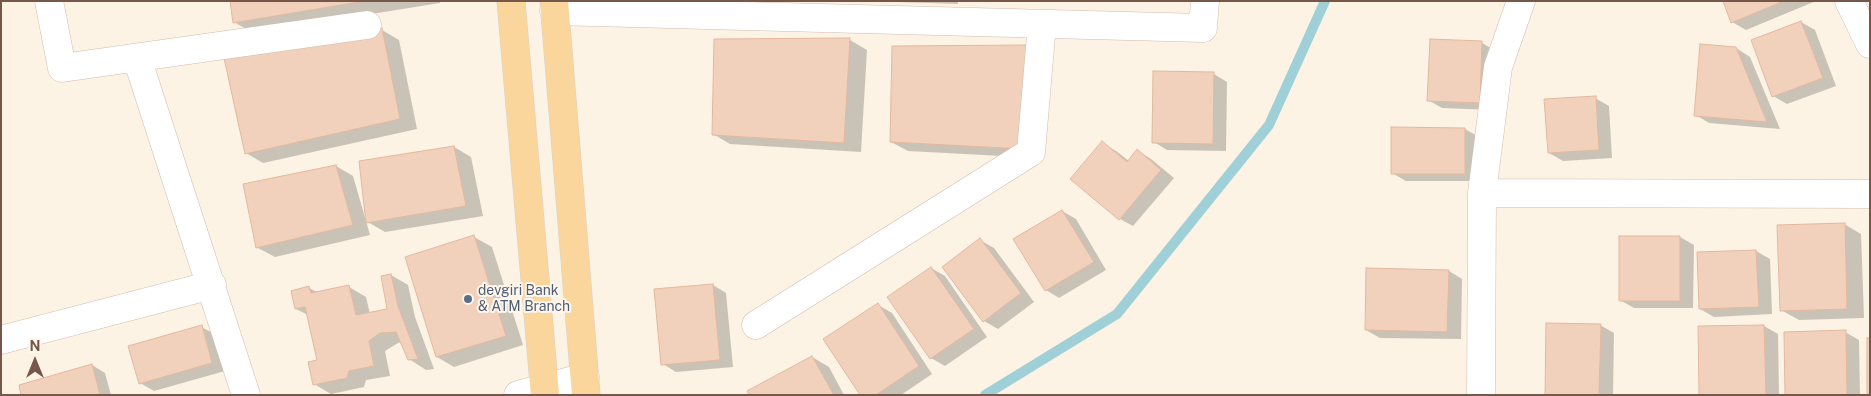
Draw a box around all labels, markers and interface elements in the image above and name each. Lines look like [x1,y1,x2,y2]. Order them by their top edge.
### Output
place label: devgiri Bank & ATM Branch [478,283,570,316]
marker: devgiri Bank & ATM Branch [462,293,474,305]
north arrow [10,336,60,386]
text: N [30,338,40,354]

